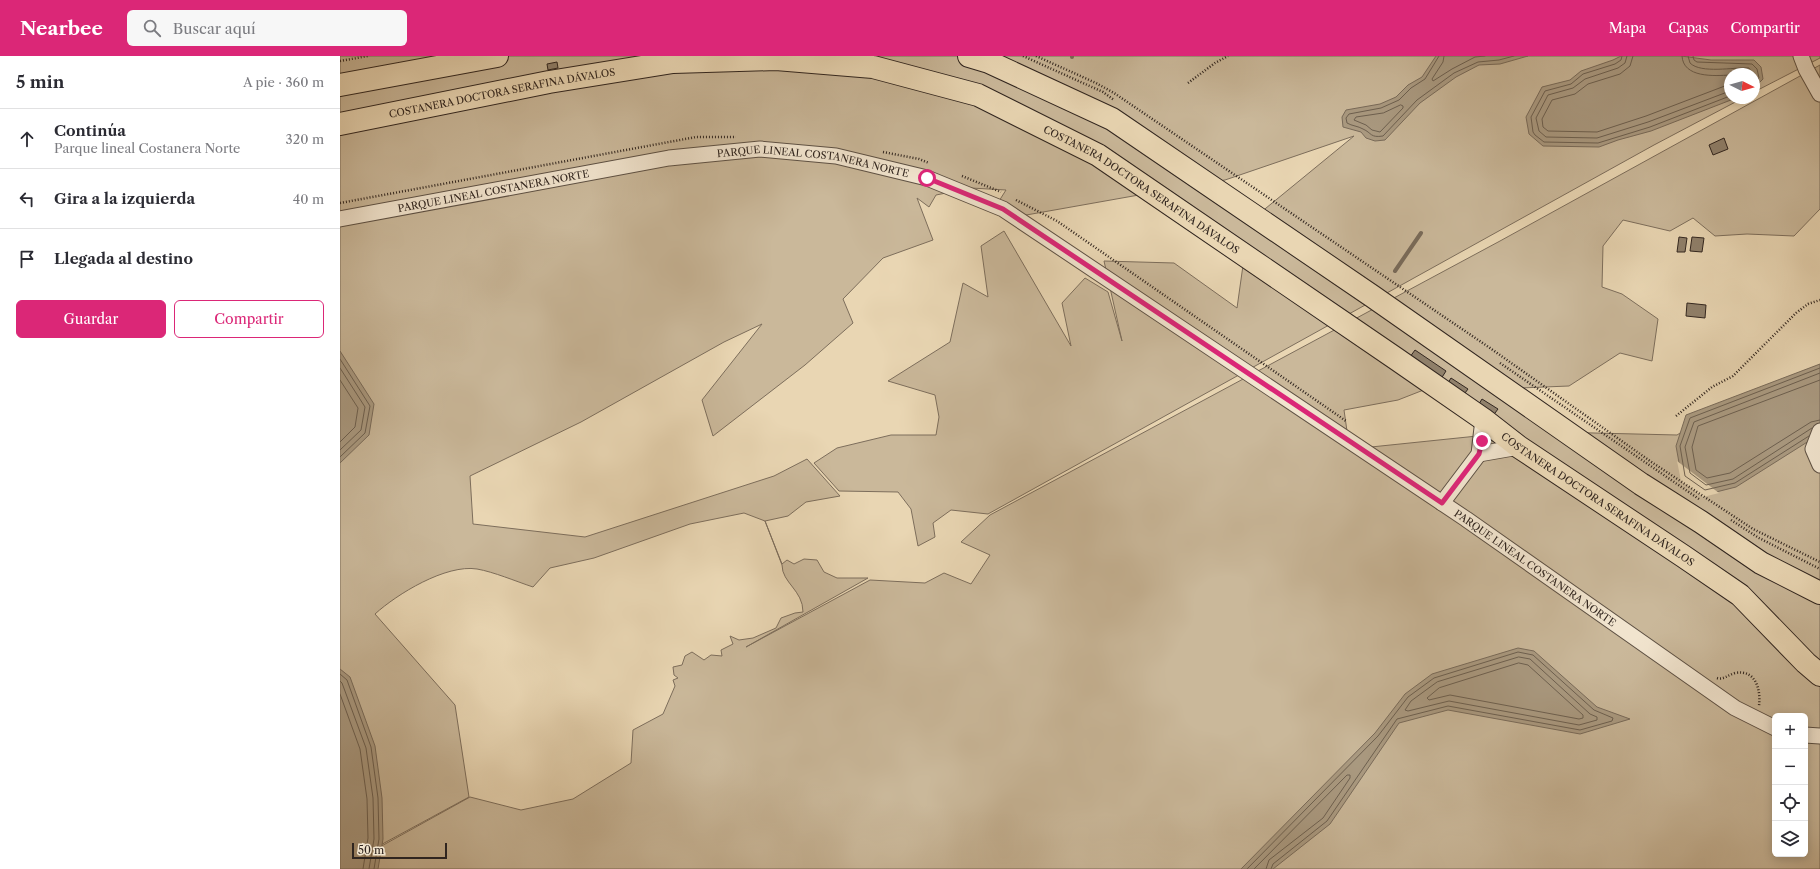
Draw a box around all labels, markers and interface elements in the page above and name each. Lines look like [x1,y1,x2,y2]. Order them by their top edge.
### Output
search box [127,10,407,46]
text: Nearbee [20,17,103,40]
icon: search [141,17,163,39]
text: Buscar aquí [173,19,256,38]
text: Mapa [1609,19,1646,37]
text: Capas [1668,19,1709,37]
text: Compartir [1731,19,1800,37]
street label: COSTANERA DOCTORA SERAFINA DÁVALOS [388,65,616,121]
north arrow [1724,68,1760,104]
text: 5 min [16,72,64,92]
text: A pie · 360 m [243,74,324,90]
text: Continúa [54,121,126,140]
street label: COSTANERA DOCTORA SERAFINA DÁVALOS [1041,123,1242,257]
icon: ahead [16,128,38,150]
text: 320 m [286,131,324,147]
text: Parque lineal Costanera Norte [54,140,240,156]
street label: PARQUE LINEAL COSTANERA NORTE [716,143,910,180]
street label: PARQUE LINEAL COSTANERA NORTE [397,167,590,215]
route start [918,169,936,187]
icon: left [16,188,38,210]
text: Gira a la izquierda [54,189,195,208]
text: 40 m [293,191,324,207]
icon: arrive [16,248,38,270]
text: Llegada al destino [54,249,193,268]
button: Guardar [16,300,166,338]
button: Compartir [174,300,324,338]
street label: COSTANERA DOCTORA SERAFINA DÁVALOS [1498,430,1697,569]
route end [1473,432,1491,450]
street label: PARQUE LINEAL COSTANERA NORTE [1452,507,1618,629]
map controls [1772,713,1808,857]
button: + [1772,713,1808,749]
button: − [1772,749,1808,785]
button: locate [1772,785,1808,821]
button: layers [1772,821,1808,857]
scale bar [352,841,447,860]
text: 50 m [358,843,384,857]

